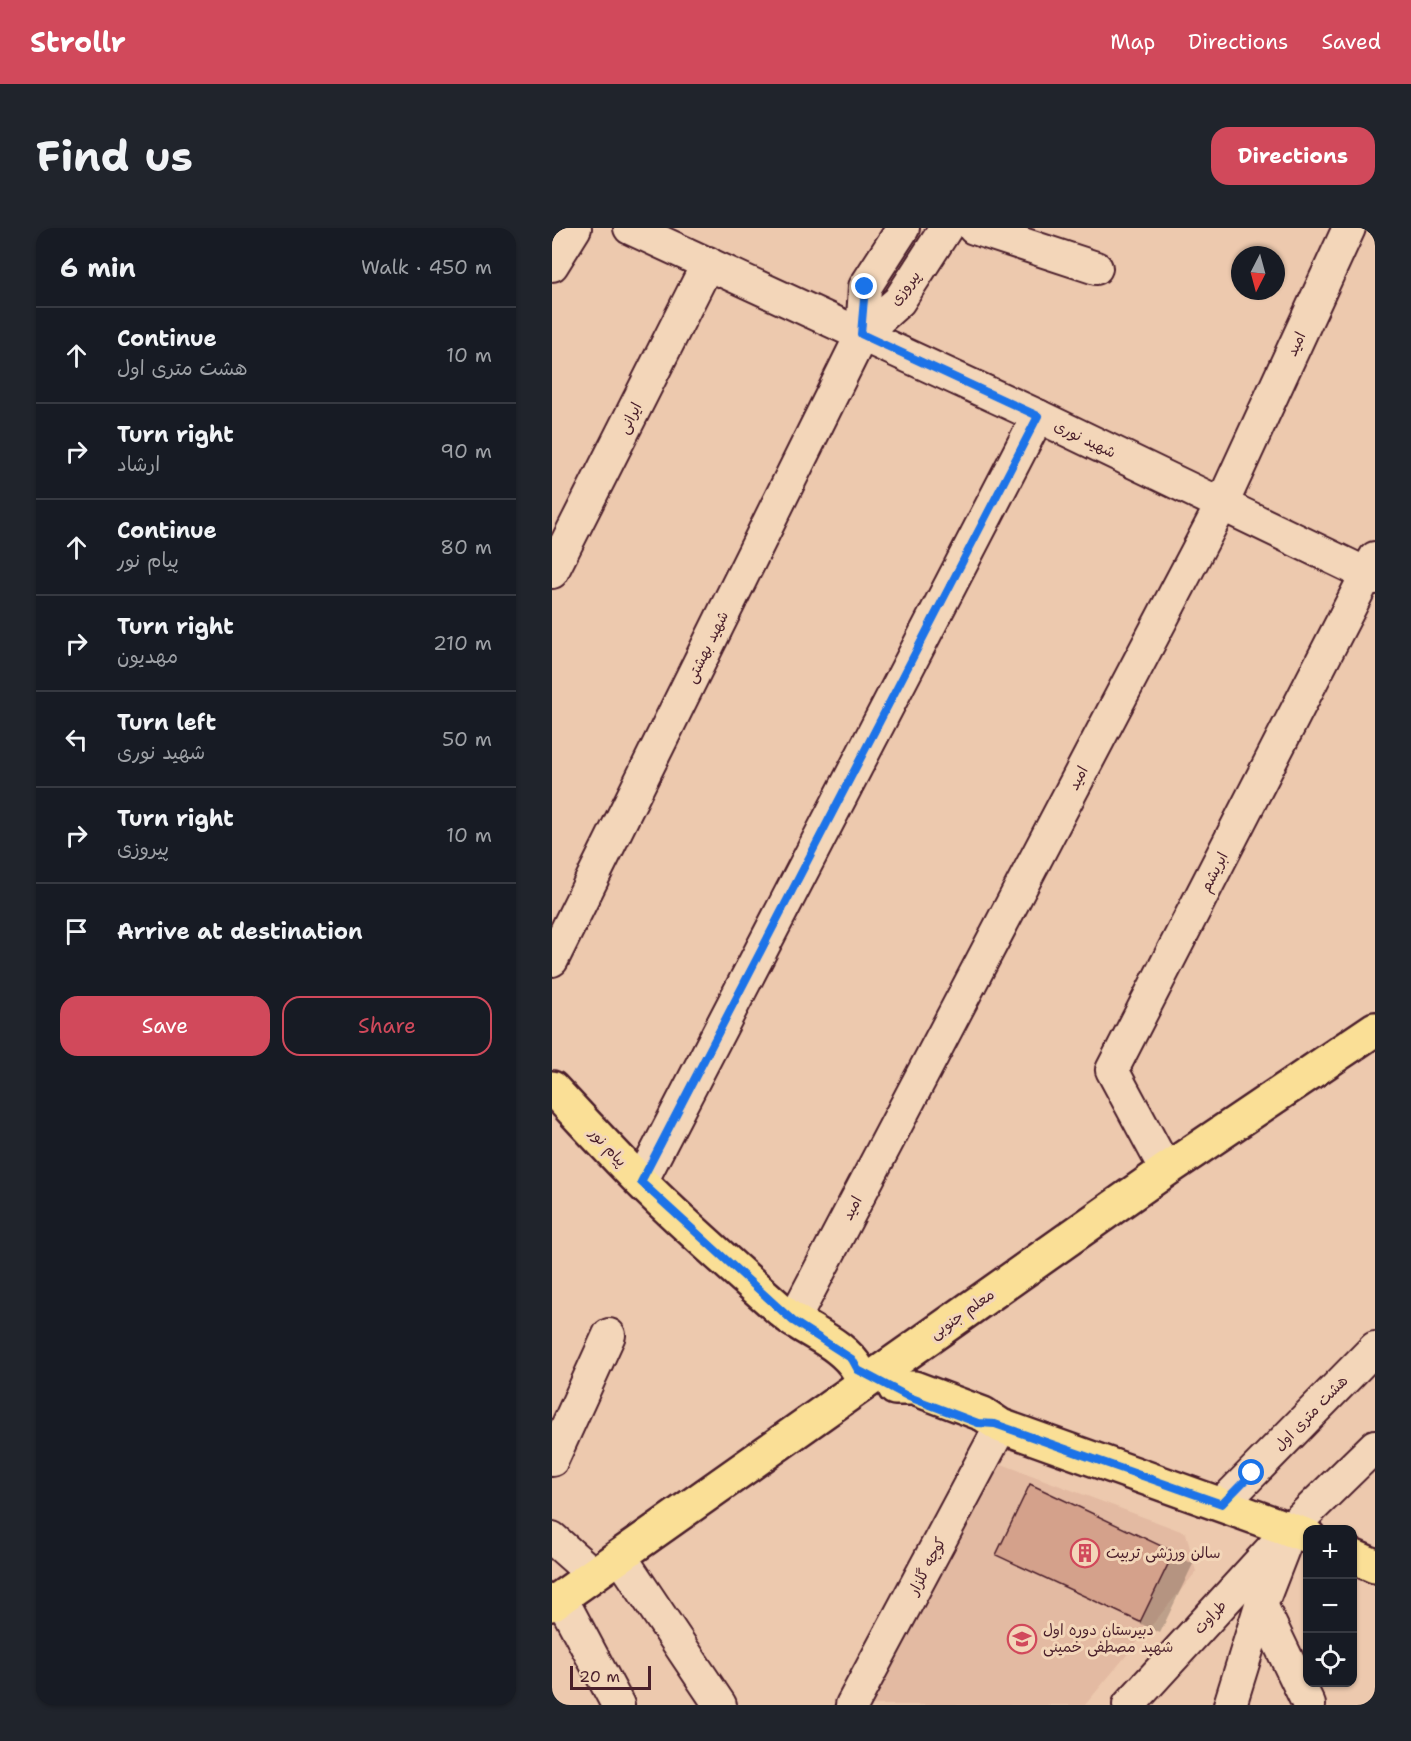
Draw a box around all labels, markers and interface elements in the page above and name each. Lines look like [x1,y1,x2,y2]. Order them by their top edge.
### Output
text: Strollr [30,23,126,61]
text: Map [1110,28,1155,56]
text: Directions [1188,28,1288,56]
text: Saved [1321,28,1381,56]
button: Directions [1211,127,1375,185]
text: Find us [36,128,193,184]
north arrow [1231,246,1285,300]
text: 6 min [60,250,136,285]
text: Walk · 450 m [361,254,492,280]
street label: پیروزی [885,266,925,310]
route end [851,273,877,299]
text: Continue [117,324,217,353]
street label: امید [1282,329,1310,359]
icon: ahead [60,339,93,372]
text: 10 m [446,342,492,368]
text: هشت متری اول [117,355,248,381]
street label: ایرانی [614,399,646,437]
street label: شهید نوری [1051,415,1119,463]
text: Turn right [117,420,234,449]
icon: right [60,435,93,468]
text: 90 m [440,438,492,464]
text: ارشاد [117,451,160,477]
text: Continue [117,516,217,545]
icon: ahead [60,531,93,564]
text: 80 m [440,534,492,560]
text: پیام نور [117,547,179,573]
street label: شهید بهشتی [681,608,733,686]
text: Turn right [117,612,234,641]
icon: right [60,627,93,660]
text: 210 m [433,630,492,656]
text: مهدیون [117,643,178,669]
text: Turn left [117,708,216,737]
icon: left [60,723,93,756]
text: 50 m [442,726,492,752]
text: شهید نوری [117,739,205,765]
street label: امید [1063,762,1093,794]
text: Turn right [117,804,234,833]
icon: right [60,819,93,852]
text: 10 m [446,822,492,848]
text: پیروزی [117,835,169,861]
street label: ابریشم [1195,849,1233,896]
icon: arrive [60,915,93,948]
text: Arrive at destination [117,917,363,946]
button: Save [60,996,270,1056]
button: Share [282,996,492,1056]
street label: پیام نور [583,1123,631,1171]
street label: امید [837,1192,867,1224]
street label: معلم جنوبی [926,1284,999,1345]
street label: هشت متری اول [1270,1371,1352,1455]
route start [1238,1459,1264,1485]
map controls [1303,1525,1357,1687]
button: + [1303,1525,1357,1579]
street label: کوچه گلزار [903,1534,951,1599]
building icon: سالن ورزشی تربیت [1069,1537,1101,1569]
place label: سالن ورزشی تربیت [1106,1543,1221,1563]
button: − [1303,1579,1357,1633]
street label: طراوت [1189,1596,1231,1638]
place label: دبیرستان دوره اول شهید مصطفی خمینی [1043,1620,1173,1657]
school or university icon: دبیرستان دوره اول شهید مصطفی خمینی [1006,1623,1038,1655]
button: locate [1303,1633,1357,1687]
scale bar [570,1663,651,1690]
text: 20 m [579,1666,620,1687]

